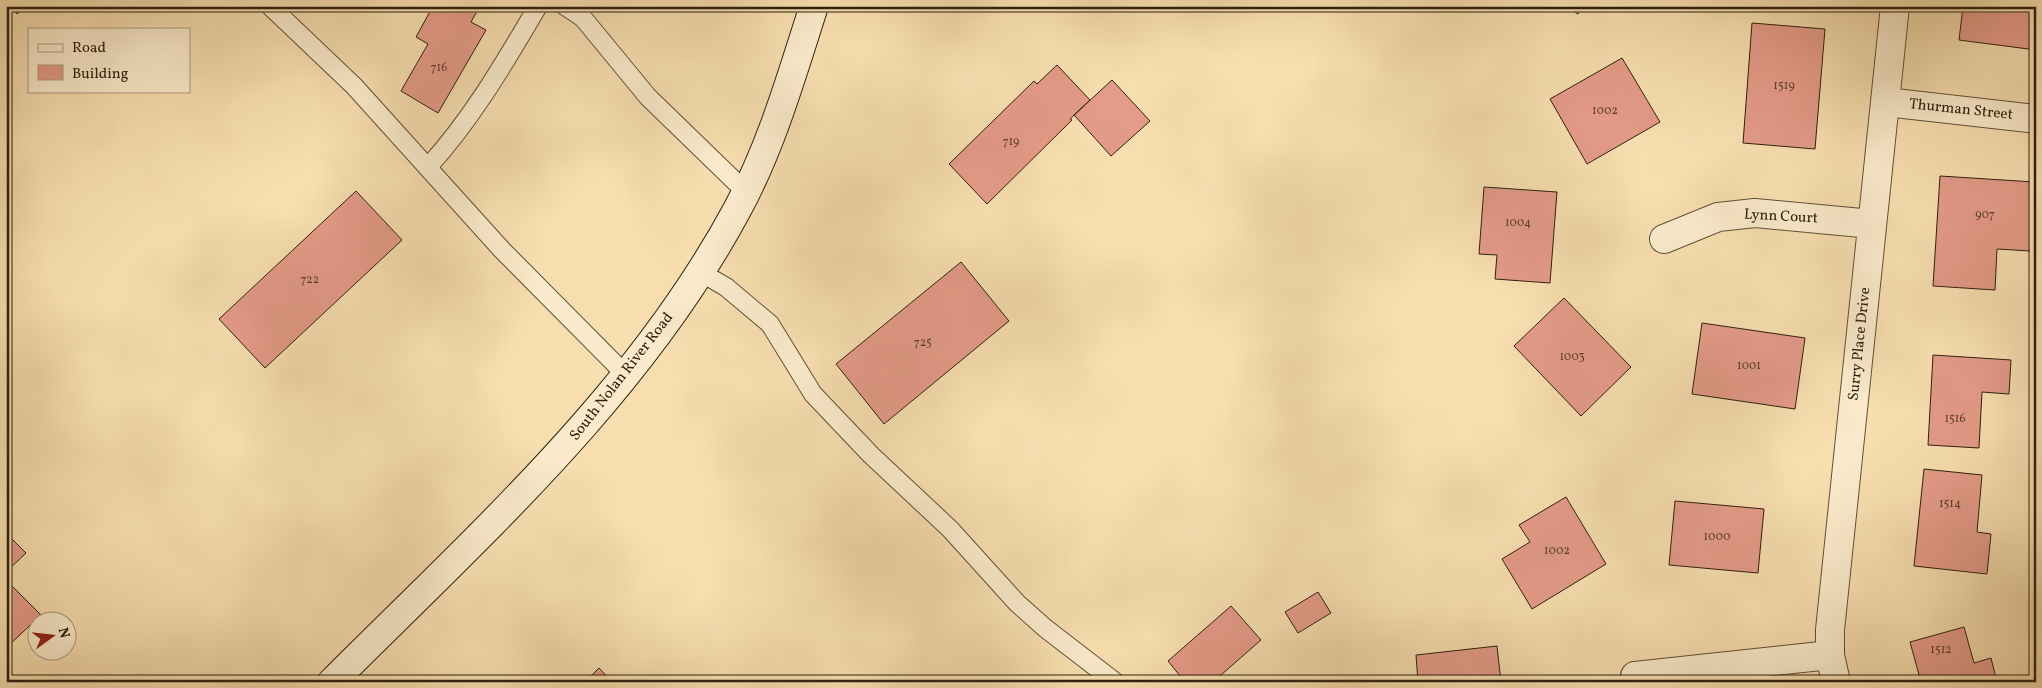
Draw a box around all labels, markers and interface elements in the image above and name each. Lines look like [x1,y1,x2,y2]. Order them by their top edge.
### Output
legend [28,28,190,92]
text: Road [72,38,106,59]
house number: 716 [431,60,447,76]
text: Building [72,64,129,85]
house number: 1519 [1773,78,1795,94]
street label: Thurman Street [1908,94,2014,126]
house number: 1002 [1592,103,1618,119]
house number: 719 [1003,134,1019,150]
street label: Lynn Court [1743,205,1819,229]
house number: 907 [1975,207,1995,223]
house number: 1004 [1505,215,1531,231]
house number: 722 [301,272,319,288]
street label: Surry Place Drive [1844,286,1876,402]
street label: South Nolan River Road [565,308,679,446]
house number: 725 [914,335,932,351]
house number: 1003 [1559,349,1585,365]
house number: 1001 [1737,358,1761,374]
house number: 1516 [1944,411,1966,427]
house number: 1514 [1939,496,1961,512]
house number: 1000 [1704,529,1730,545]
house number: 1002 [1544,543,1570,559]
north arrow [28,610,78,660]
text: N [53,626,74,640]
house number: 1512 [1930,642,1952,658]

